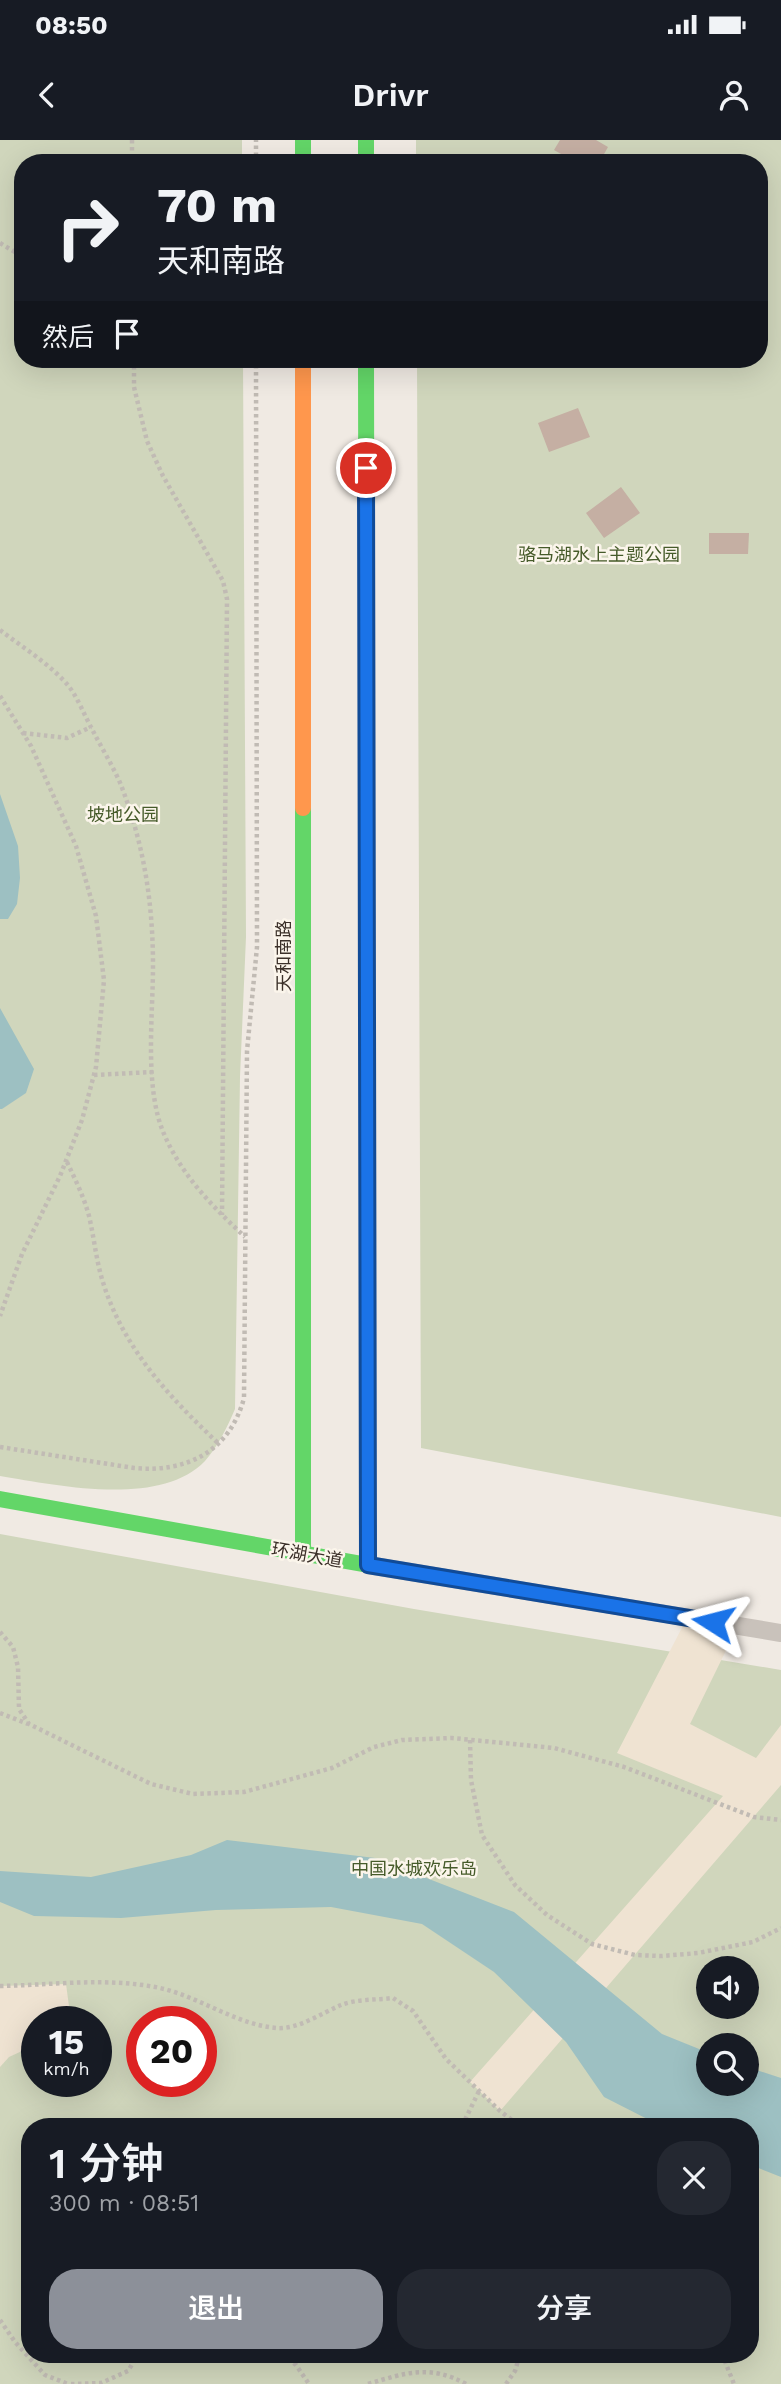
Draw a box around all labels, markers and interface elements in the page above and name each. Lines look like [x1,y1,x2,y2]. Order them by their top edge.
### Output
text: 08:50 [35,10,108,40]
icon: back [28,76,66,114]
text: Drivr [352,76,429,114]
icon: person [715,76,753,114]
text: 70 m [157,176,277,234]
icon: right [42,182,133,273]
text: 天和南路 [157,242,285,280]
icon: arrive [108,315,146,353]
text: 然后 [42,322,94,352]
pin [336,438,396,498]
icon: arrive [347,449,385,487]
park label: 骆马湖水上主题公园 [518,544,680,565]
park label: 坡地公园 [87,804,159,825]
street label: 天和南路 [273,920,294,992]
street label: 环湖大道 [270,1538,344,1571]
position arrow [676,1585,750,1659]
park label: 中国水城欢乐岛 [351,1858,477,1879]
map controls [696,1956,759,2096]
button: sound [696,1956,759,2019]
speed limit sign: 20 [126,2006,217,2097]
text: 15 [49,2021,84,2063]
button: search [696,2033,759,2096]
text: km/h [43,2058,90,2079]
text: 1 分钟 [49,2139,163,2188]
button: close [657,2141,731,2215]
text: 300 m · 08:51 [49,2190,199,2217]
button: 退出 [49,2269,383,2349]
button: 分享 [397,2269,731,2349]

